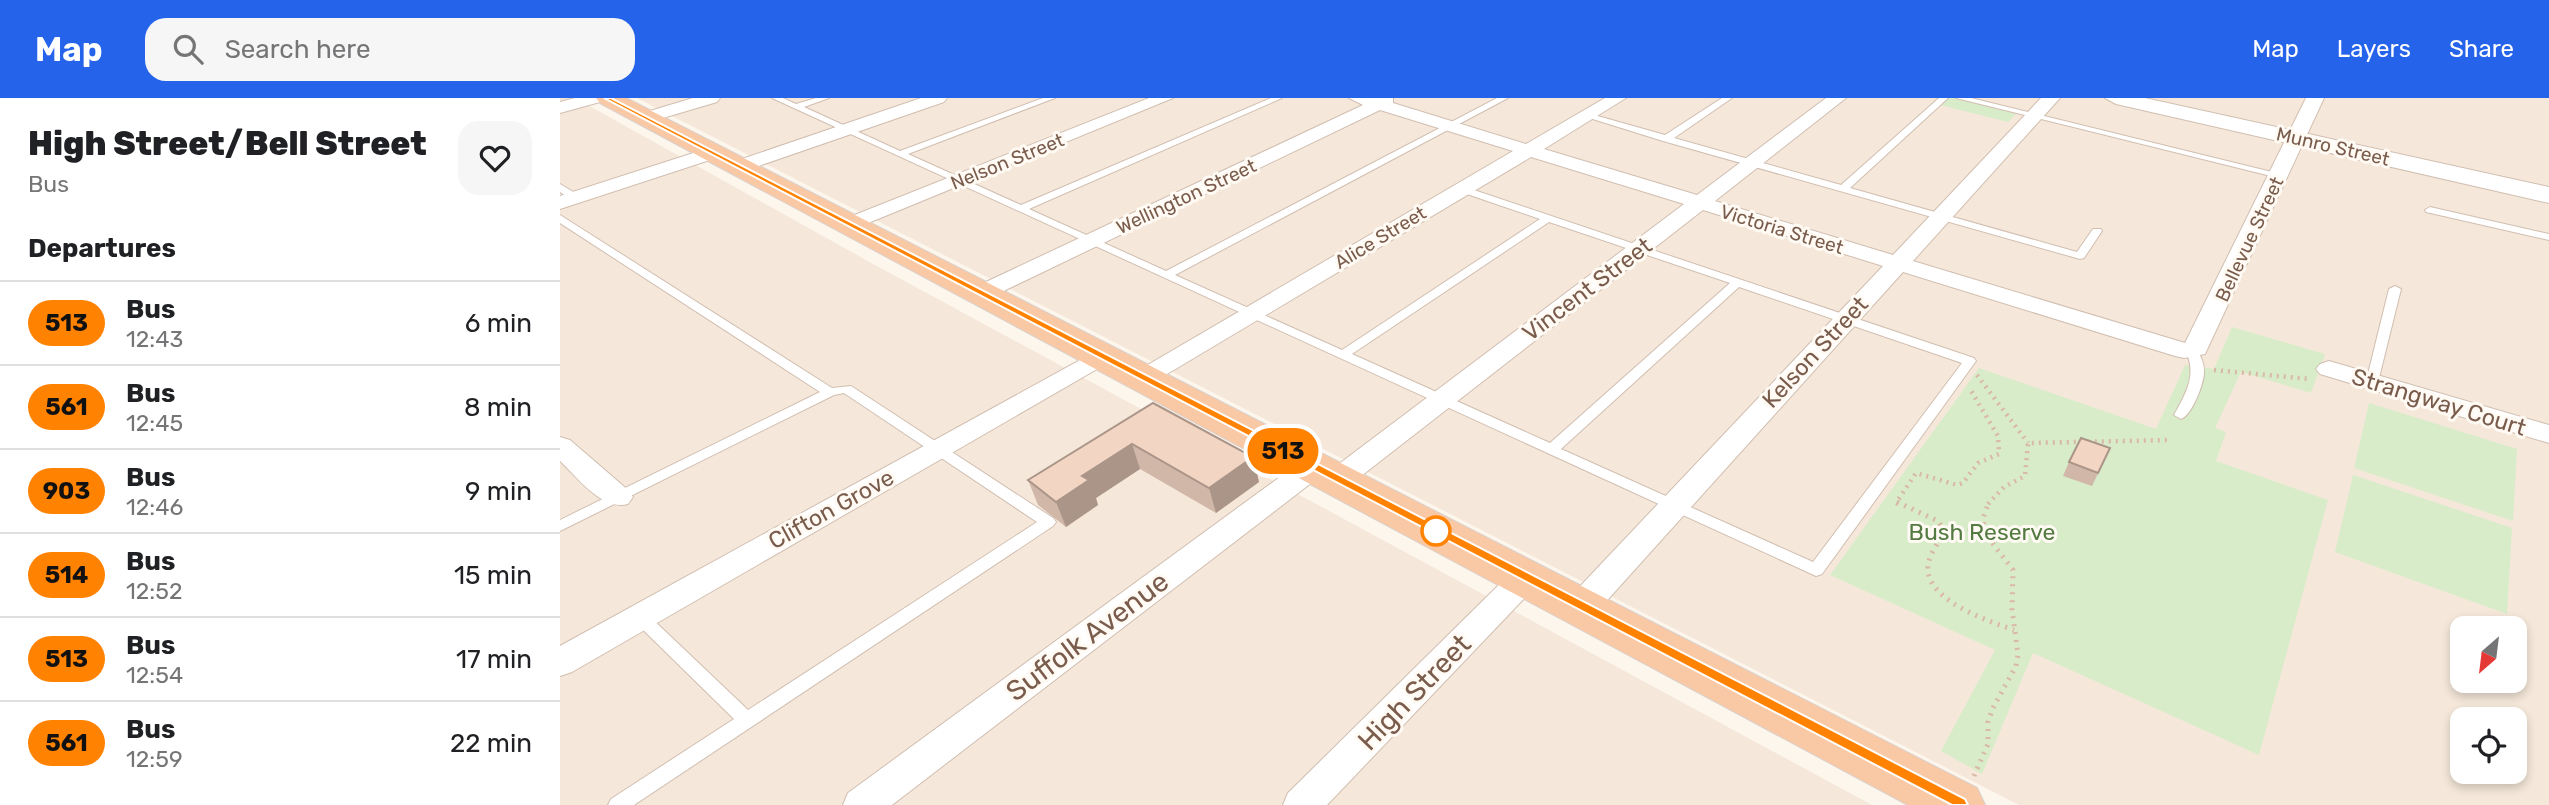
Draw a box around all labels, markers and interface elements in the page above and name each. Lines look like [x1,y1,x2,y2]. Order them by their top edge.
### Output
search box [145,18,635,81]
text: Map [35,30,103,69]
icon: search [169,30,207,68]
text: Search here [225,34,370,65]
text: Map [2252,35,2299,63]
text: Layers [2337,35,2411,63]
text: Share [2449,35,2514,63]
button: heart [458,121,532,195]
street label: Munro Street [2274,122,2392,171]
text: High Street/Bell Street [28,124,427,163]
street label: Nelson Street [947,128,1068,195]
street label: Wellington Street [1113,154,1260,239]
text: Bus [28,170,69,198]
street label: Bellevue Street [2210,173,2289,305]
street label: Victoria Street [1717,200,1847,259]
street label: Alice Street [1330,201,1431,274]
street label: Vincent Street [1517,231,1657,347]
text: Departures [28,233,176,264]
street label: Kelson Street [1756,290,1874,414]
text: Bus [126,294,175,325]
text: 6 min [465,308,532,339]
text: 513 [45,309,88,337]
text: 12:43 [126,325,183,353]
street label: Strangway Court [2349,362,2529,442]
text: Bus [126,378,175,409]
text: 8 min [464,392,532,423]
text: 561 [45,393,88,421]
text: 12:45 [126,409,183,437]
line badge: 513 [1243,428,1323,474]
text: 513 [1261,437,1305,465]
text: Bus [126,462,175,493]
street label: Clifton Grove [763,463,899,555]
text: 9 min [465,476,532,507]
text: 903 [43,477,90,505]
text: 12:46 [126,493,183,521]
unlabelled marker [1421,516,1451,546]
park label: Bush Reserve [1909,518,2055,546]
text: Bus [126,546,175,577]
text: 15 min [454,560,532,591]
text: 514 [45,561,88,589]
street label: Suffolk Avenue [1000,565,1175,708]
text: 12:52 [126,577,182,605]
north arrow [2450,616,2527,693]
map controls [2450,616,2527,784]
street label: High Street [1351,627,1478,757]
text: Bus [126,630,175,661]
text: 17 min [456,644,532,675]
text: 513 [45,645,88,673]
text: 12:54 [126,661,183,689]
button: locate [2450,707,2527,784]
text: Bus [126,714,175,745]
text: 22 min [450,728,532,759]
text: 561 [45,729,88,757]
text: 12:59 [126,745,183,773]

